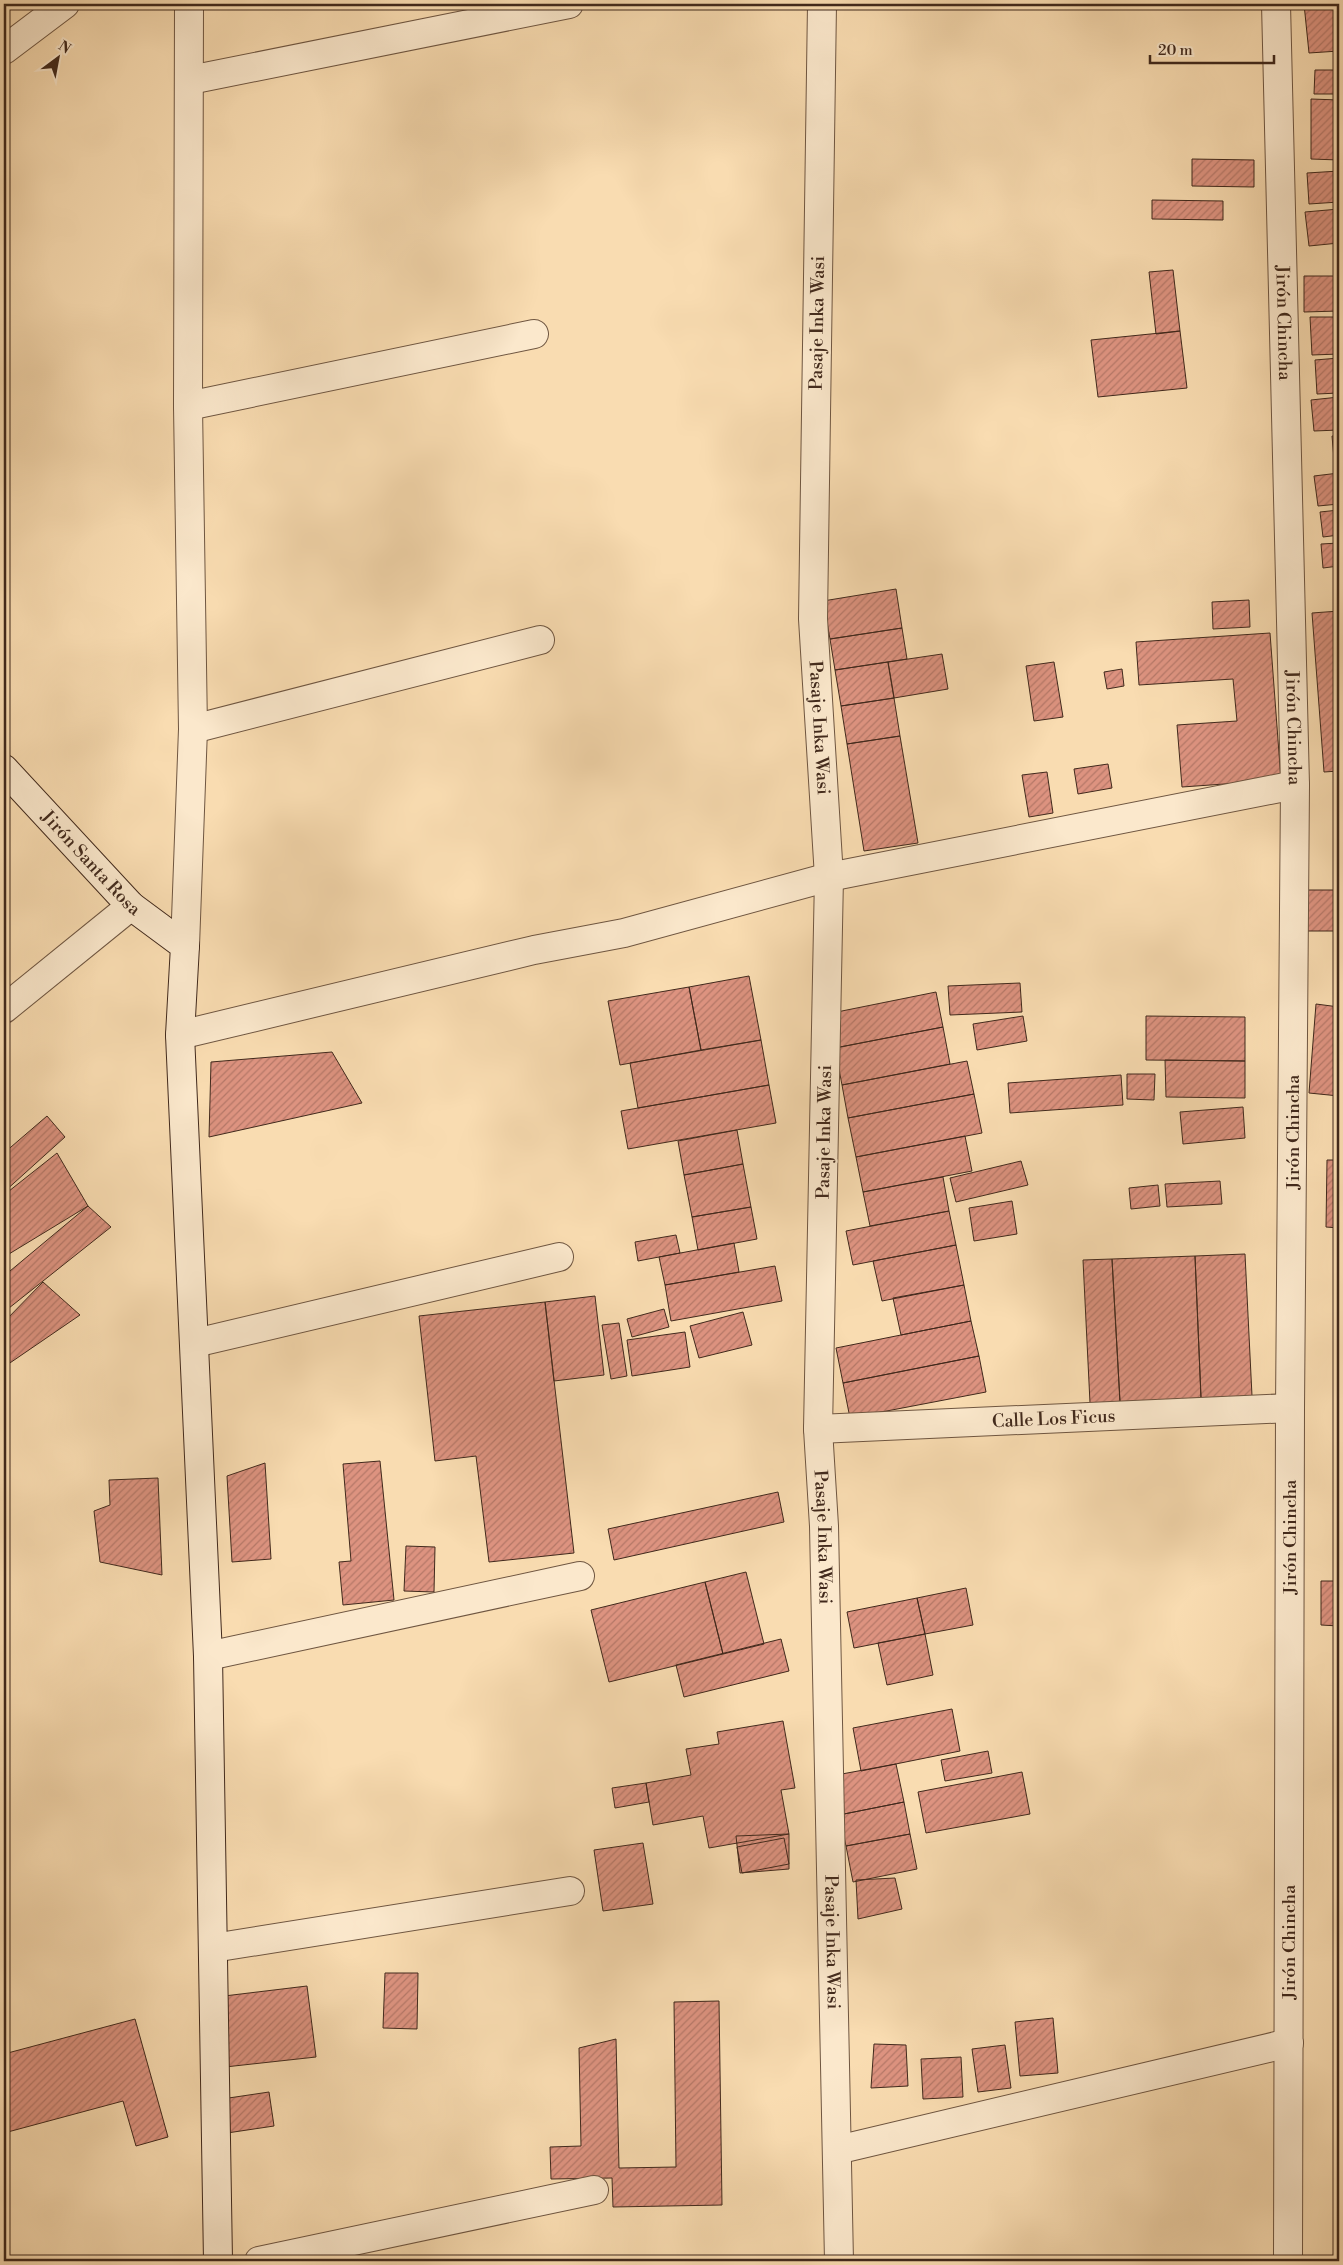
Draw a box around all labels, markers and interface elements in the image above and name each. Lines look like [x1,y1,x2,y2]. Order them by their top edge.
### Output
north arrow [32,32,82,82]
scale bar [1150,32,1274,64]
text: N [55,37,74,58]
text: 20 m [1158,41,1193,60]
street label: Pasaje Inka Wasi [805,256,830,390]
street label: Jirón Chincha [1270,264,1296,382]
street label: Pasaje Inka Wasi [804,660,835,796]
street label: Jirón Chincha [1280,669,1306,786]
street label: Jirón Santa Rosa [35,805,145,921]
street label: Pasaje Inka Wasi [812,1065,837,1199]
street label: Jirón Chincha [1282,1074,1305,1190]
street label: Calle Los Ficus [992,1405,1116,1433]
street label: Pasaje Inka Wasi [809,1469,837,1605]
street label: Jirón Chincha [1279,1479,1302,1595]
street label: Pasaje Inka Wasi [819,1875,845,2010]
street label: Jirón Chincha [1278,1884,1301,2000]

